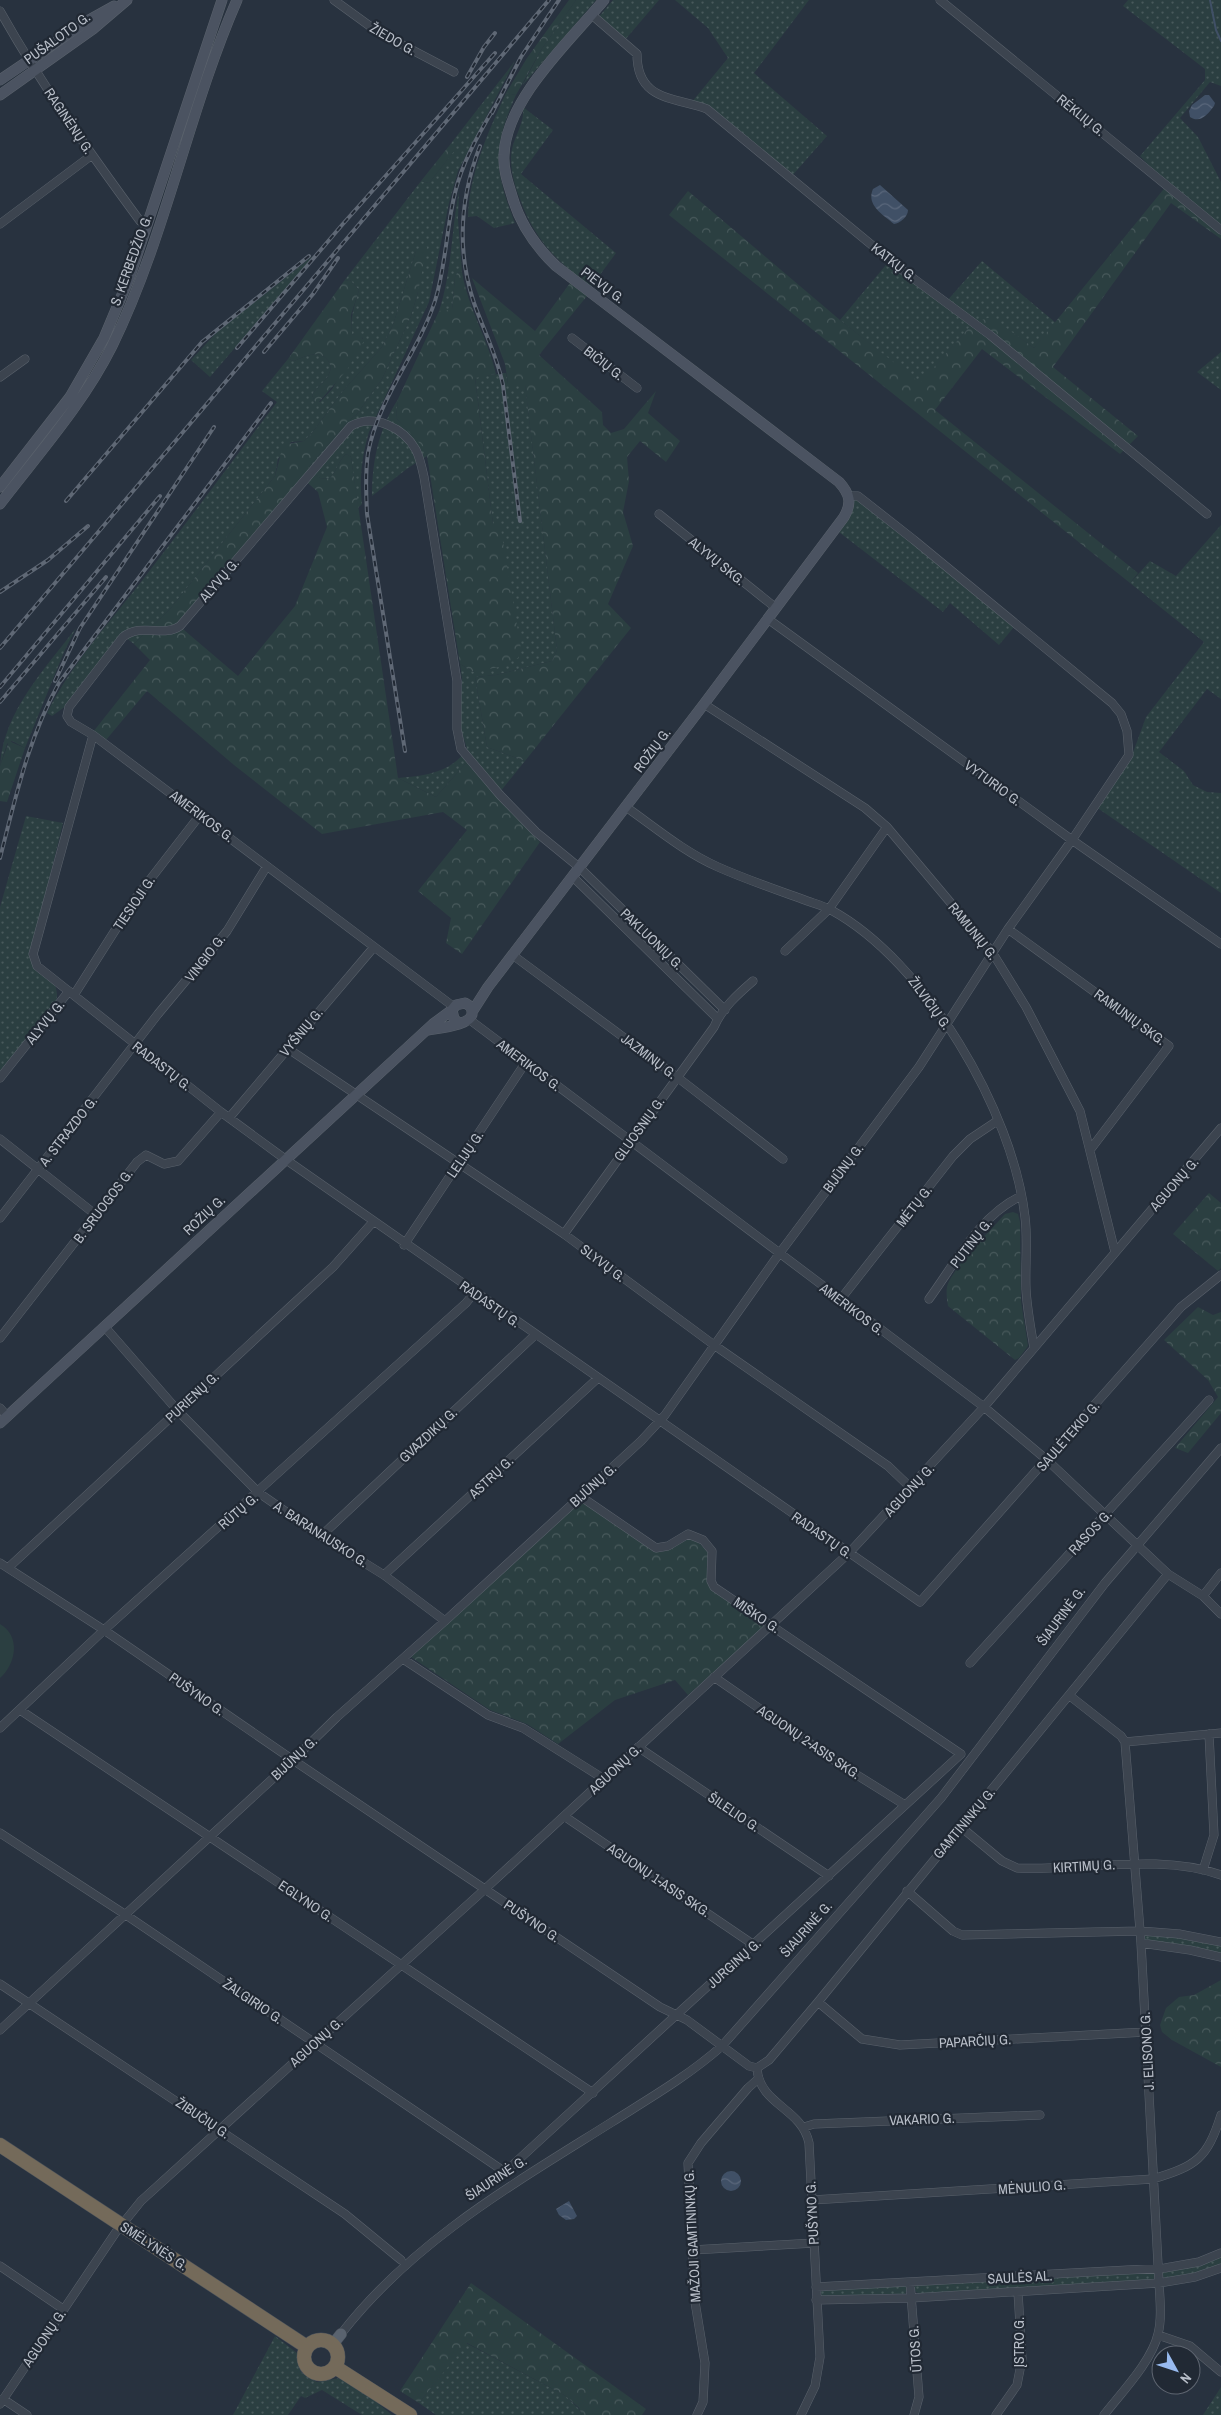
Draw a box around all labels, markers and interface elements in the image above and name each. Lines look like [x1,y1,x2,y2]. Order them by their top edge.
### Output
street label: PUŠALOTO G. [20,8,94,68]
street label: ŽIEDO G. [367,19,419,59]
street label: RAGINĖNŲ G. [40,84,98,158]
street label: RĖKLIŲ G. [1053,90,1109,140]
street label: S. KERBEDŽIO G. [106,212,156,308]
street label: KATKŲ G. [868,239,920,285]
street label: PIEVŲ G. [578,263,628,307]
street label: BIČIŲ G. [580,342,628,384]
street label: ALYVŲ SKG. [684,532,749,589]
street label: ALYVŲ G. [194,554,243,606]
street label: ROŽIŲ G. [629,724,675,776]
street label: VYTURIO G. [961,756,1025,810]
street label: AMERIKOS G. [165,785,238,846]
street label: TIESIOJI G. [109,872,159,934]
street label: RAMUNIŲ G. [944,899,1002,963]
street label: PAKLUONIŲ G. [617,904,687,974]
street label: VINGIO G. [181,931,229,985]
street label: ŽILVIČIŲ G. [905,973,955,1033]
street label: RAMUNIŲ SKG. [1091,985,1169,1049]
street label: ALYVŲ G. [21,996,68,1049]
street label: VYŠNIŲ G. [275,1004,327,1060]
street label: JAZMINŲ G. [618,1029,680,1083]
street label: AMERIKOS G. [492,1034,565,1095]
street label: RADASTŲ G. [129,1037,195,1095]
street label: A. STRAZDO G. [34,1092,101,1171]
street label: GLUOSNIŲ G. [610,1093,668,1165]
street label: LELIJŲ G. [443,1127,487,1181]
street label: BIJŪNŲ G. [819,1140,867,1196]
street label: AGUONŲ G. [1145,1153,1202,1215]
street label: B. SRUOGOS G. [69,1165,137,1247]
street label: MĖTŲ G. [892,1182,936,1230]
street label: ROŽIŲ G. [179,1191,229,1239]
street label: PUTINŲ G. [946,1215,996,1271]
street label: SLYVŲ G. [577,1240,629,1286]
street label: RADASTŲ G. [456,1277,524,1331]
street label: AMERIKOS G. [815,1278,888,1339]
street label: PURIENŲ G. [161,1368,223,1426]
street label: SAULĖTEKIO G. [1033,1397,1103,1475]
street label: GVAZDIKŲ G. [395,1403,461,1467]
street label: ASTRŲ G. [464,1452,517,1503]
street label: BIJŪNŲ G. [566,1459,620,1511]
street label: AGUONŲ G. [879,1460,938,1521]
street label: RŪTŲ G. [214,1489,262,1533]
street label: A. BARANAUSKO G. [270,1496,372,1571]
street label: RASOS G. [1064,1506,1116,1558]
street label: RADASTŲ G. [788,1508,856,1562]
street label: ŠIAURINĖ G. [1033,1583,1089,1649]
street label: MIŠKO G. [730,1593,784,1637]
street label: PUŠYNO G. [166,1668,228,1720]
street label: AGUONŲ 2-ASIS SKG. [753,1700,864,1783]
street label: BIJŪNŲ G. [267,1732,321,1784]
street label: AGUONŲ G. [584,1740,645,1799]
street label: GAMTININKŲ G. [929,1784,999,1862]
street label: ŠILELIO G. [705,1788,763,1836]
street label: AGUONŲ 1-ASIS SKG. [603,1838,714,1921]
street label: KIRTIMŲ G. [1052,1855,1116,1877]
street label: EGLYNO G. [275,1876,337,1926]
street label: PUŠYNO G. [501,1896,563,1946]
street label: ŠIAURINĖ G. [776,1897,836,1961]
street label: JURGINŲ G. [703,1934,765,1992]
street label: ŽALGIRIO G. [219,1974,287,2028]
street label: J. ELISONO G. [1136,2011,1158,2091]
street label: AGUONŲ G. [285,2013,346,2071]
street label: PAPARČIŲ G. [938,2030,1012,2052]
street label: ŽIBUČIŲ G. [173,2093,233,2143]
street label: VAKARIO G. [889,2109,955,2129]
street label: ŠIAURINĖ G. [462,2152,530,2204]
street label: MAŽOJI GAMTININKŲ G. [680,2169,704,2303]
street label: MĖNULIO G. [998,2176,1066,2198]
street label: PUŠYNO G. [801,2181,823,2245]
street label: SMĖLYNĖS G. [117,2217,191,2275]
street label: SAULĖS AL. [987,2266,1053,2288]
street label: AGUONŲ G. [18,2306,70,2371]
street label: ĮSTRO G. [1010,2317,1028,2367]
street label: ŪTOS G. [904,2325,926,2373]
north arrow [1151,2345,1201,2395]
text: N [1176,2369,1196,2387]

